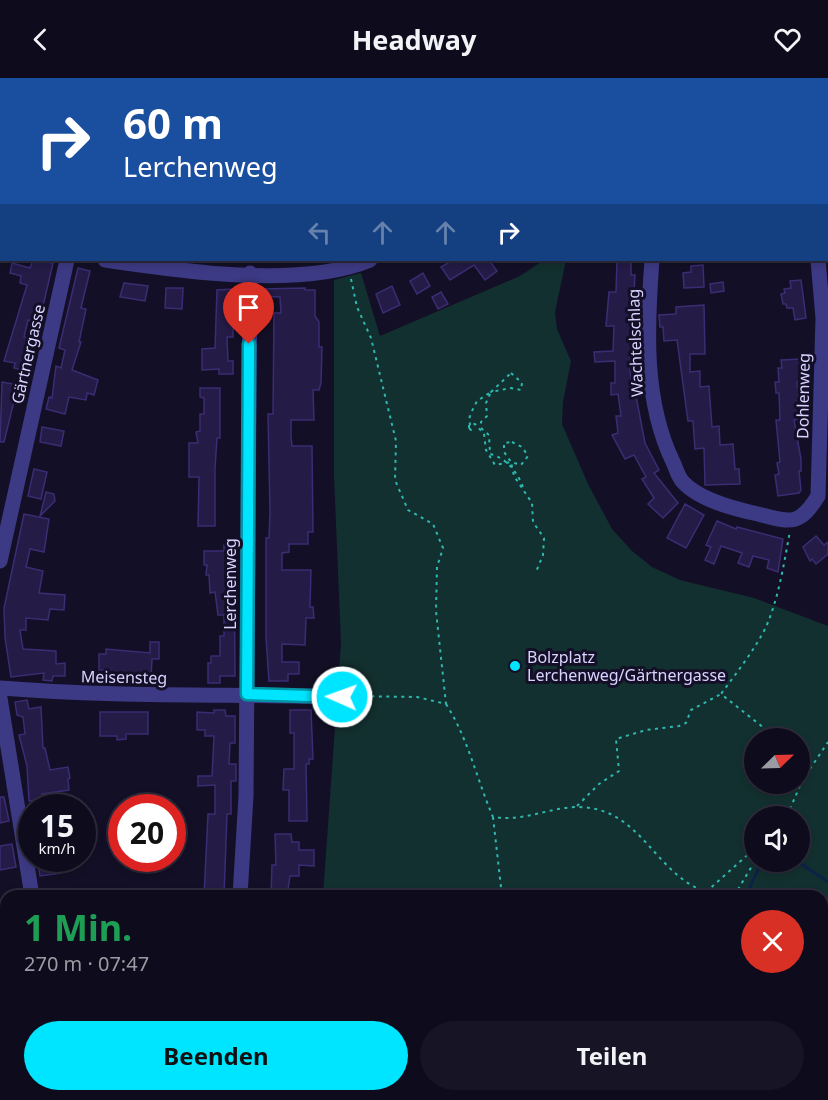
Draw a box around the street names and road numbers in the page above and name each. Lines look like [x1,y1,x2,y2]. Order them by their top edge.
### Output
street label: Wachtelschlag [622,289,648,397]
street label: Gärtnergasse [6,302,50,406]
street label: Dohlenweg [791,353,815,439]
street label: Lerchenweg [219,538,241,630]
street label: Meisensteg [81,665,167,689]

